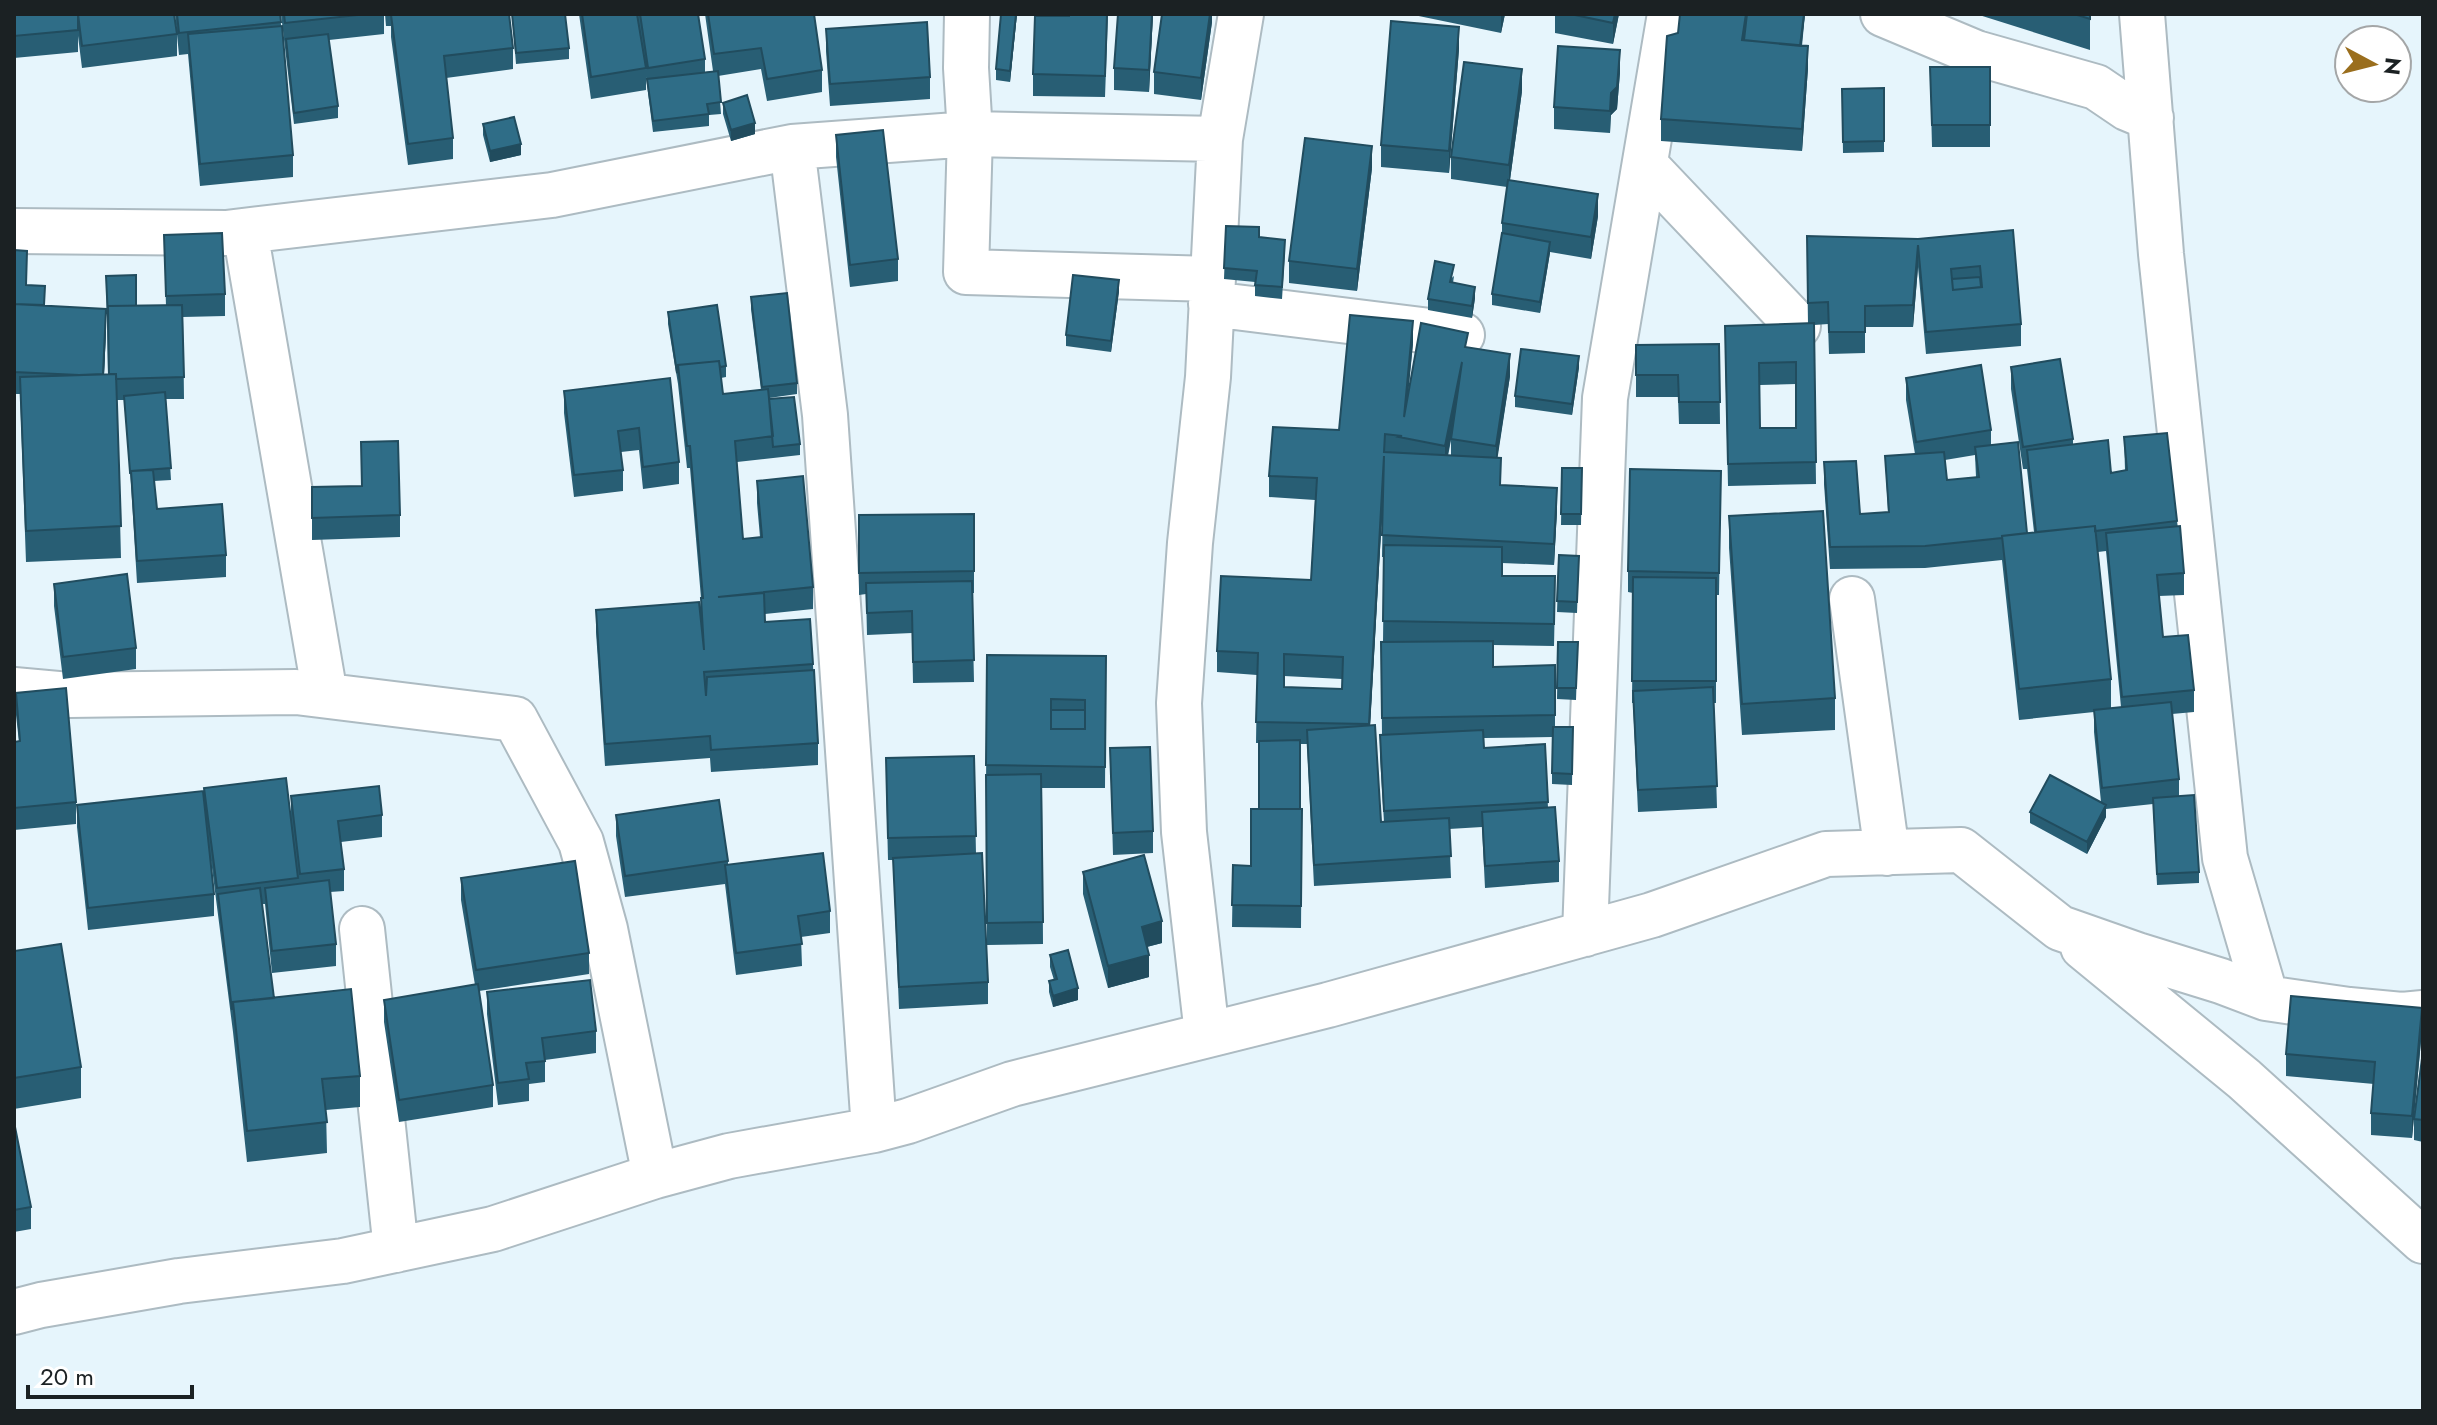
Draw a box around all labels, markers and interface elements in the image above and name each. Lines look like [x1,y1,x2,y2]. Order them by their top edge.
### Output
north arrow [2333,24,2413,104]
text: N [2376,56,2410,77]
scale bar [28,1349,192,1399]
text: 20 m [40,1359,94,1394]

